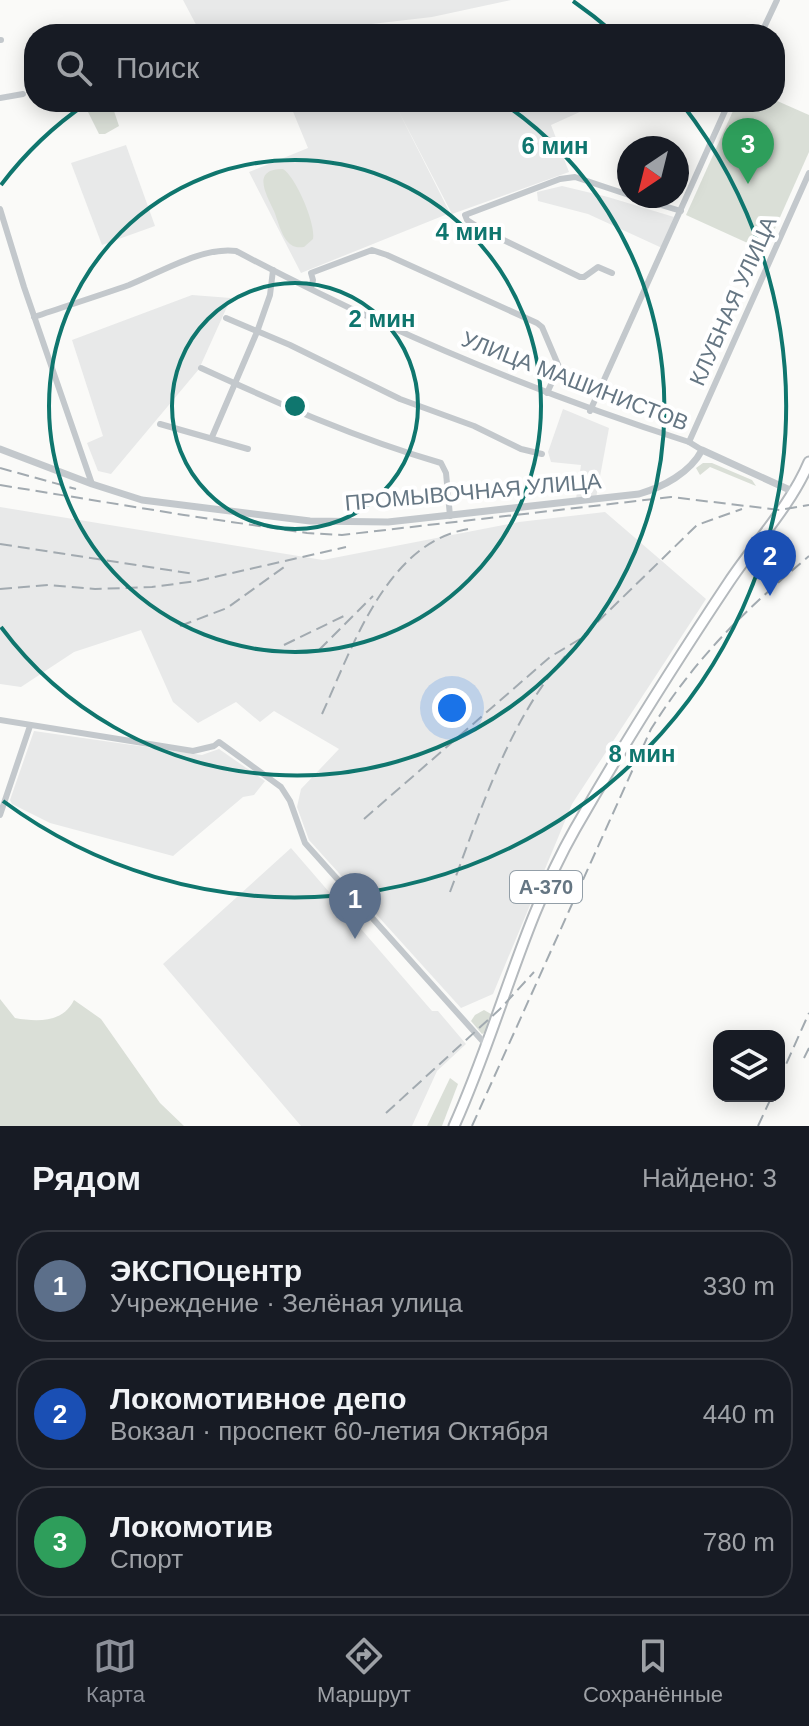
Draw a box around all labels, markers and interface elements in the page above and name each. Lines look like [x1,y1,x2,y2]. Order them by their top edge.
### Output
search box [24,24,785,112]
icon: search [52,46,96,90]
text: Поиск [116,51,199,84]
pin: 3 [722,118,774,184]
text: 6 мин [521,132,589,159]
north arrow [617,136,689,208]
street label: КЛУБНАЯ УЛИЦА [684,212,782,390]
text: 4 мин [435,218,503,245]
text: 2 мин [348,305,416,332]
street label: УЛИЦА МАШИНИСТОВ [458,326,692,436]
centre of rings [281,392,309,420]
street label: ПРОМЫВОЧНАЯ УЛИЦА [344,468,602,516]
pin: 2 [744,530,796,596]
your location [432,688,472,728]
text: 8 мин [608,740,676,767]
road number: А-370 [510,871,582,903]
pin: 1 [329,873,381,939]
map controls [713,1030,785,1102]
button: layers [713,1030,785,1102]
text: Рядом [32,1159,141,1197]
text: Найдено: 3 [642,1163,777,1193]
text: ЭКСПОцентр [110,1254,302,1287]
text: 1 [53,1271,67,1301]
text: 330 m [703,1271,775,1301]
text: Учреждение · Зелёная улица [110,1288,463,1318]
text: Локомотивное депо [110,1382,407,1415]
text: 2 [53,1399,67,1429]
text: 440 m [703,1399,775,1429]
text: Вокзал · проспект 60-летия Октября [110,1416,549,1446]
text: Локомотив [110,1510,273,1543]
text: 3 [53,1527,67,1557]
text: 780 m [703,1527,775,1557]
text: Спорт [110,1544,183,1574]
tab: Карта [86,1634,145,1708]
tab: Маршрут [317,1634,411,1708]
tab: Сохранённые [583,1634,723,1708]

